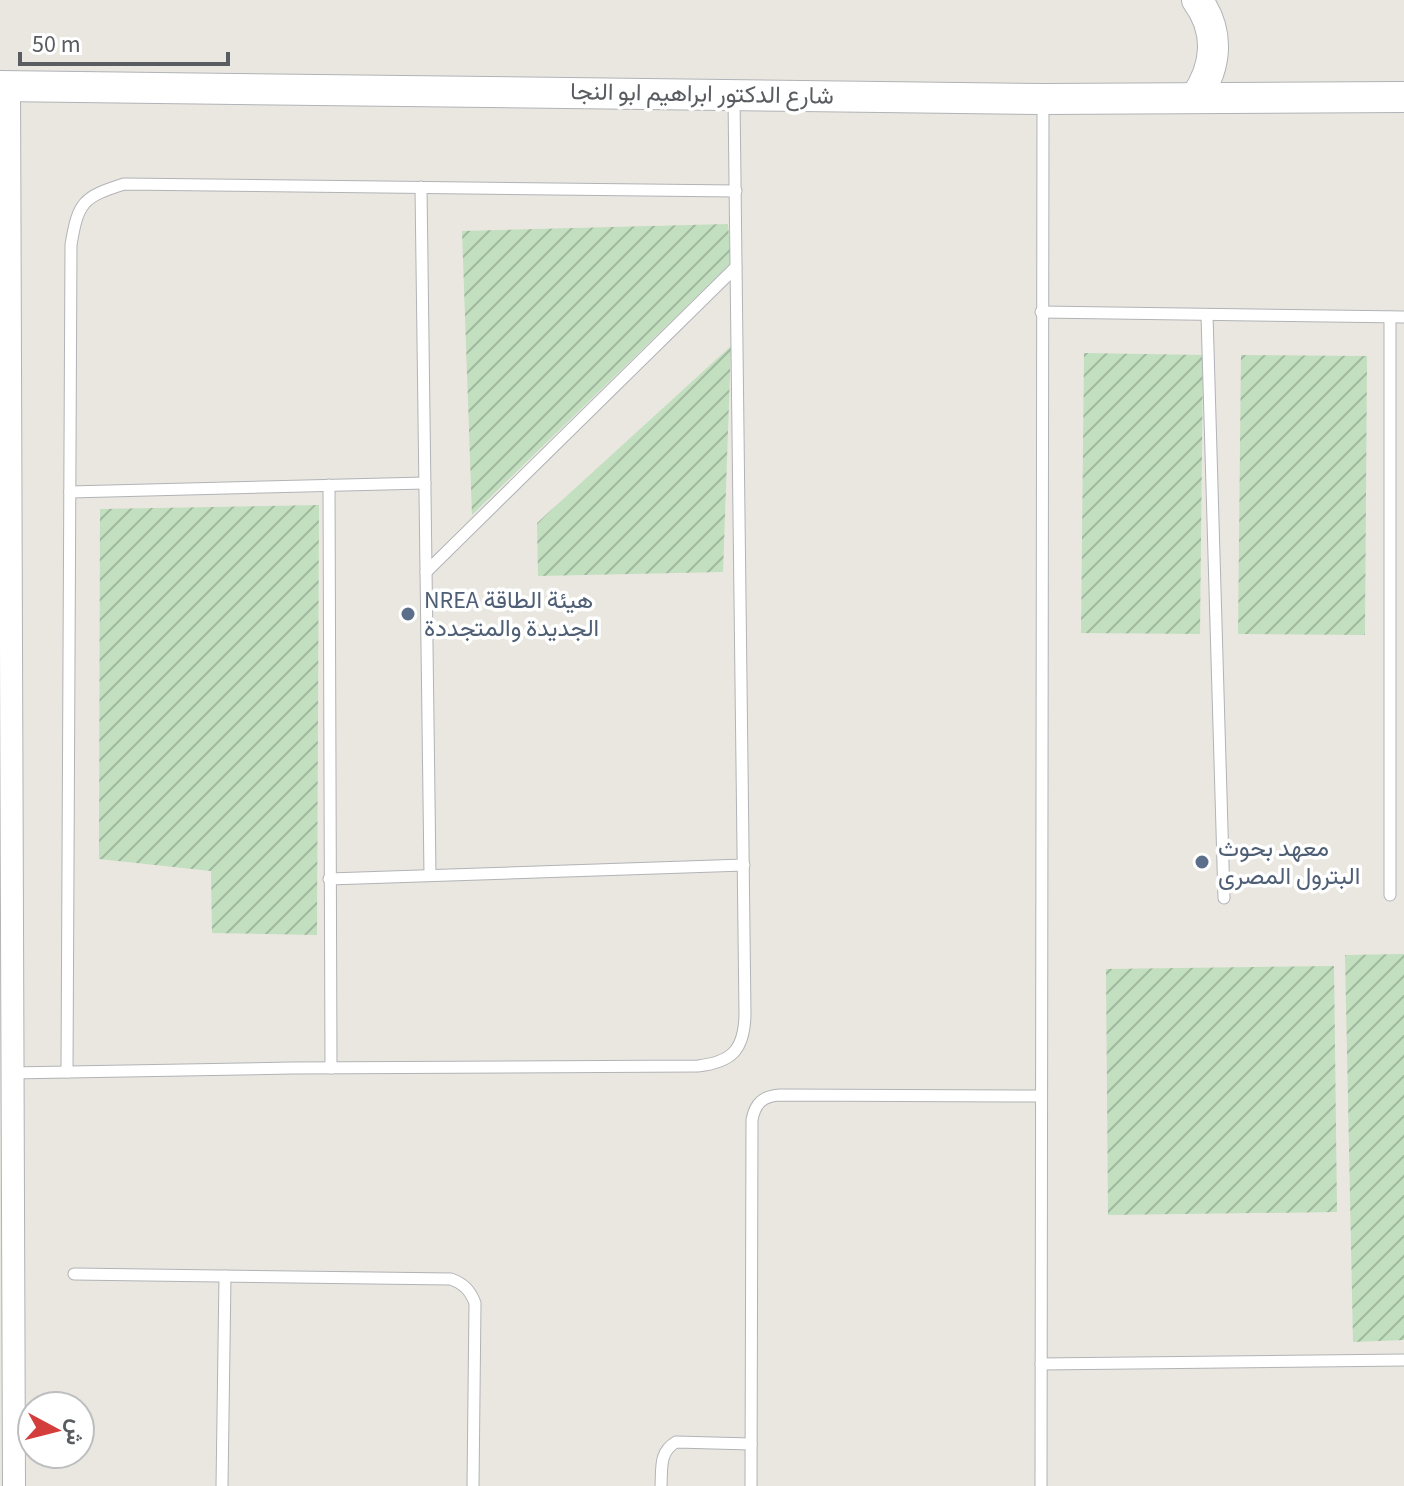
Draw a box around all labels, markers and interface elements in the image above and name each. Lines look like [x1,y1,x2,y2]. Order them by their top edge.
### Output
scale bar [20,16,228,66]
text: 50 m [32,27,81,62]
street label: شارع الدكتور ابراهيم ابو النجا [570,74,834,114]
place label: NREA هيئة الطاقة الجديدة والمتجددة [424,583,599,646]
marker: NREA هيئة الطاقة الجديدة والمتجددة [399,605,417,623]
place label: معهد بحوث البترول المصرى [1218,831,1360,894]
marker: معهد بحوث البترول المصرى [1193,853,1211,871]
north arrow [16,1390,96,1470]
text: ش [57,1417,92,1447]

